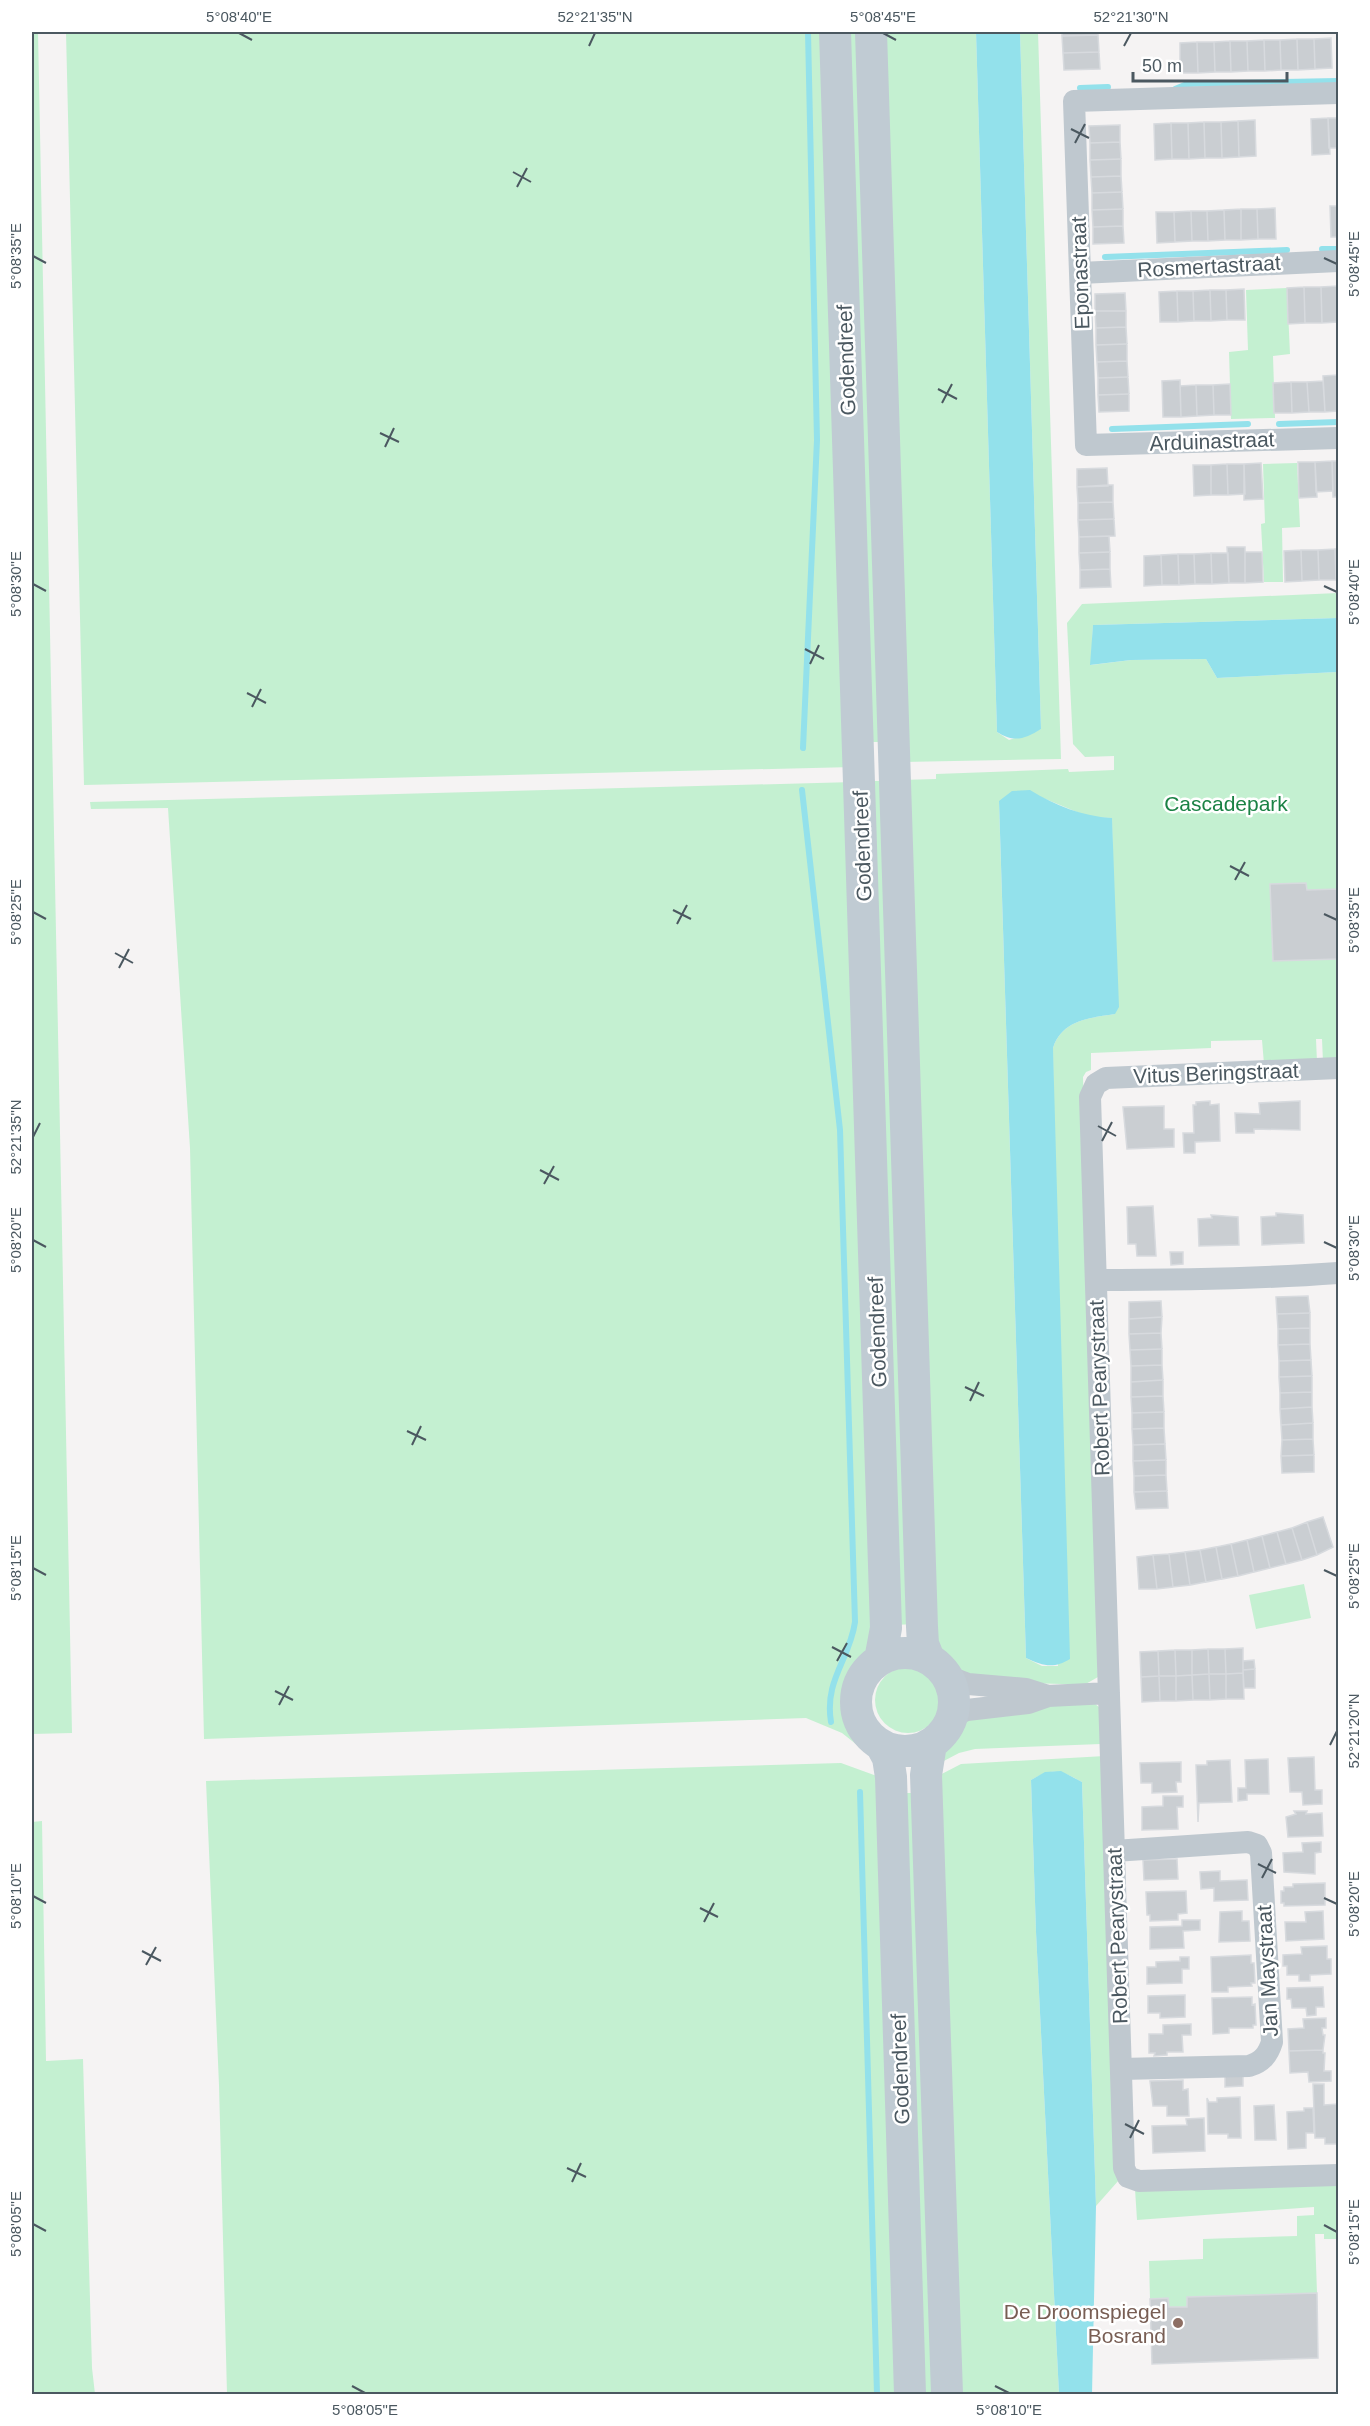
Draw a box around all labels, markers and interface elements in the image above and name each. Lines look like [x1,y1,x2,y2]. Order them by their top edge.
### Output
text: 5°08'40"E [206,8,272,25]
text: 52°21'35"N [557,8,633,25]
text: 5°08'45"E [850,8,916,25]
text: 52°21'30"N [1093,8,1169,25]
scale bar [1133,45,1288,83]
text: 50 m [1142,56,1182,76]
street label: Eponastraat [1067,216,1093,330]
text: 5°08'35"E [7,223,24,289]
text: 5°08'45"E [1345,231,1362,297]
street label: Rosmertastraat [1137,251,1281,281]
street label: Godendreef [833,304,859,416]
street label: Arduinastraat [1149,427,1275,455]
text: 5°08'30"E [7,551,24,617]
text: 5°08'40"E [1345,559,1362,625]
street label: Godendreef [849,790,875,902]
park label: Cascadepark [1164,792,1288,815]
text: 5°08'25"E [7,879,24,945]
text: 5°08'35"E [1345,887,1362,953]
street label: Vitus Beringstraat [1133,1059,1299,1087]
text: 52°21'35"N [7,1099,24,1175]
text: 5°08'20"E [7,1207,24,1273]
text: 5°08'30"E [1345,1215,1362,1281]
street label: Godendreef [864,1276,890,1388]
street label: Robert Pearystraat [1084,1299,1114,1476]
text: 5°08'15"E [7,1535,24,1601]
text: 5°08'25"E [1345,1543,1362,1609]
text: 52°21'20"N [1345,1693,1362,1769]
street label: Robert Pearystraat [1102,1847,1132,2024]
text: 5°08'10"E [7,1863,24,1929]
text: 5°08'20"E [1345,1871,1362,1937]
street label: Jan Maystraat [1252,1904,1282,2037]
street label: Godendreef [887,2013,913,2125]
text: 5°08'05"E [7,2191,24,2257]
text: 5°08'15"E [1345,2199,1362,2265]
place label: De Droomspiegel Bosrand [1004,2300,1166,2347]
marker: De Droomspiegel Bosrand [1171,2316,1185,2330]
text: 5°08'05"E [332,2401,398,2418]
text: 5°08'10"E [976,2401,1042,2418]

